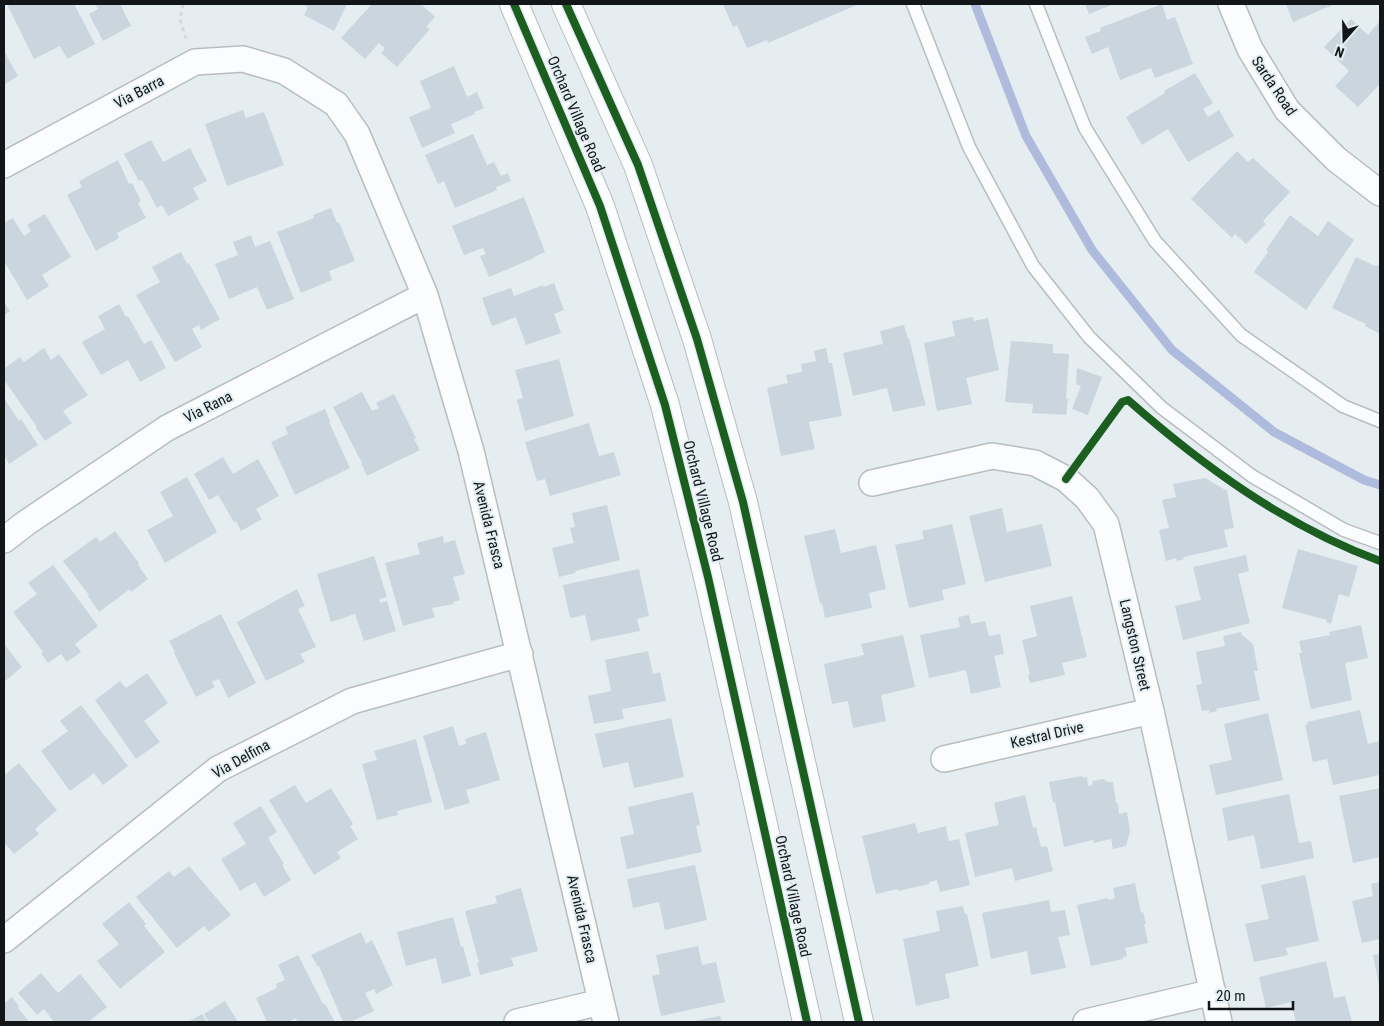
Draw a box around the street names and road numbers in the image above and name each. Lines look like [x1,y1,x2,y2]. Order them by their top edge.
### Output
street label: Orchard Village Road [543,53,609,175]
street label: Sarda Road [1248,53,1300,119]
street label: Via Barra [111,71,167,113]
street label: Via Rana [181,387,235,427]
street label: Orchard Village Road [679,439,727,563]
street label: Avenida Frasca [469,479,509,571]
street label: Langston Street [1116,597,1154,693]
street label: Kestral Drive [1009,718,1085,752]
street label: Via Delfina [209,736,273,782]
street label: Orchard Village Road [771,833,815,959]
street label: Avenida Frasca [563,873,601,965]

